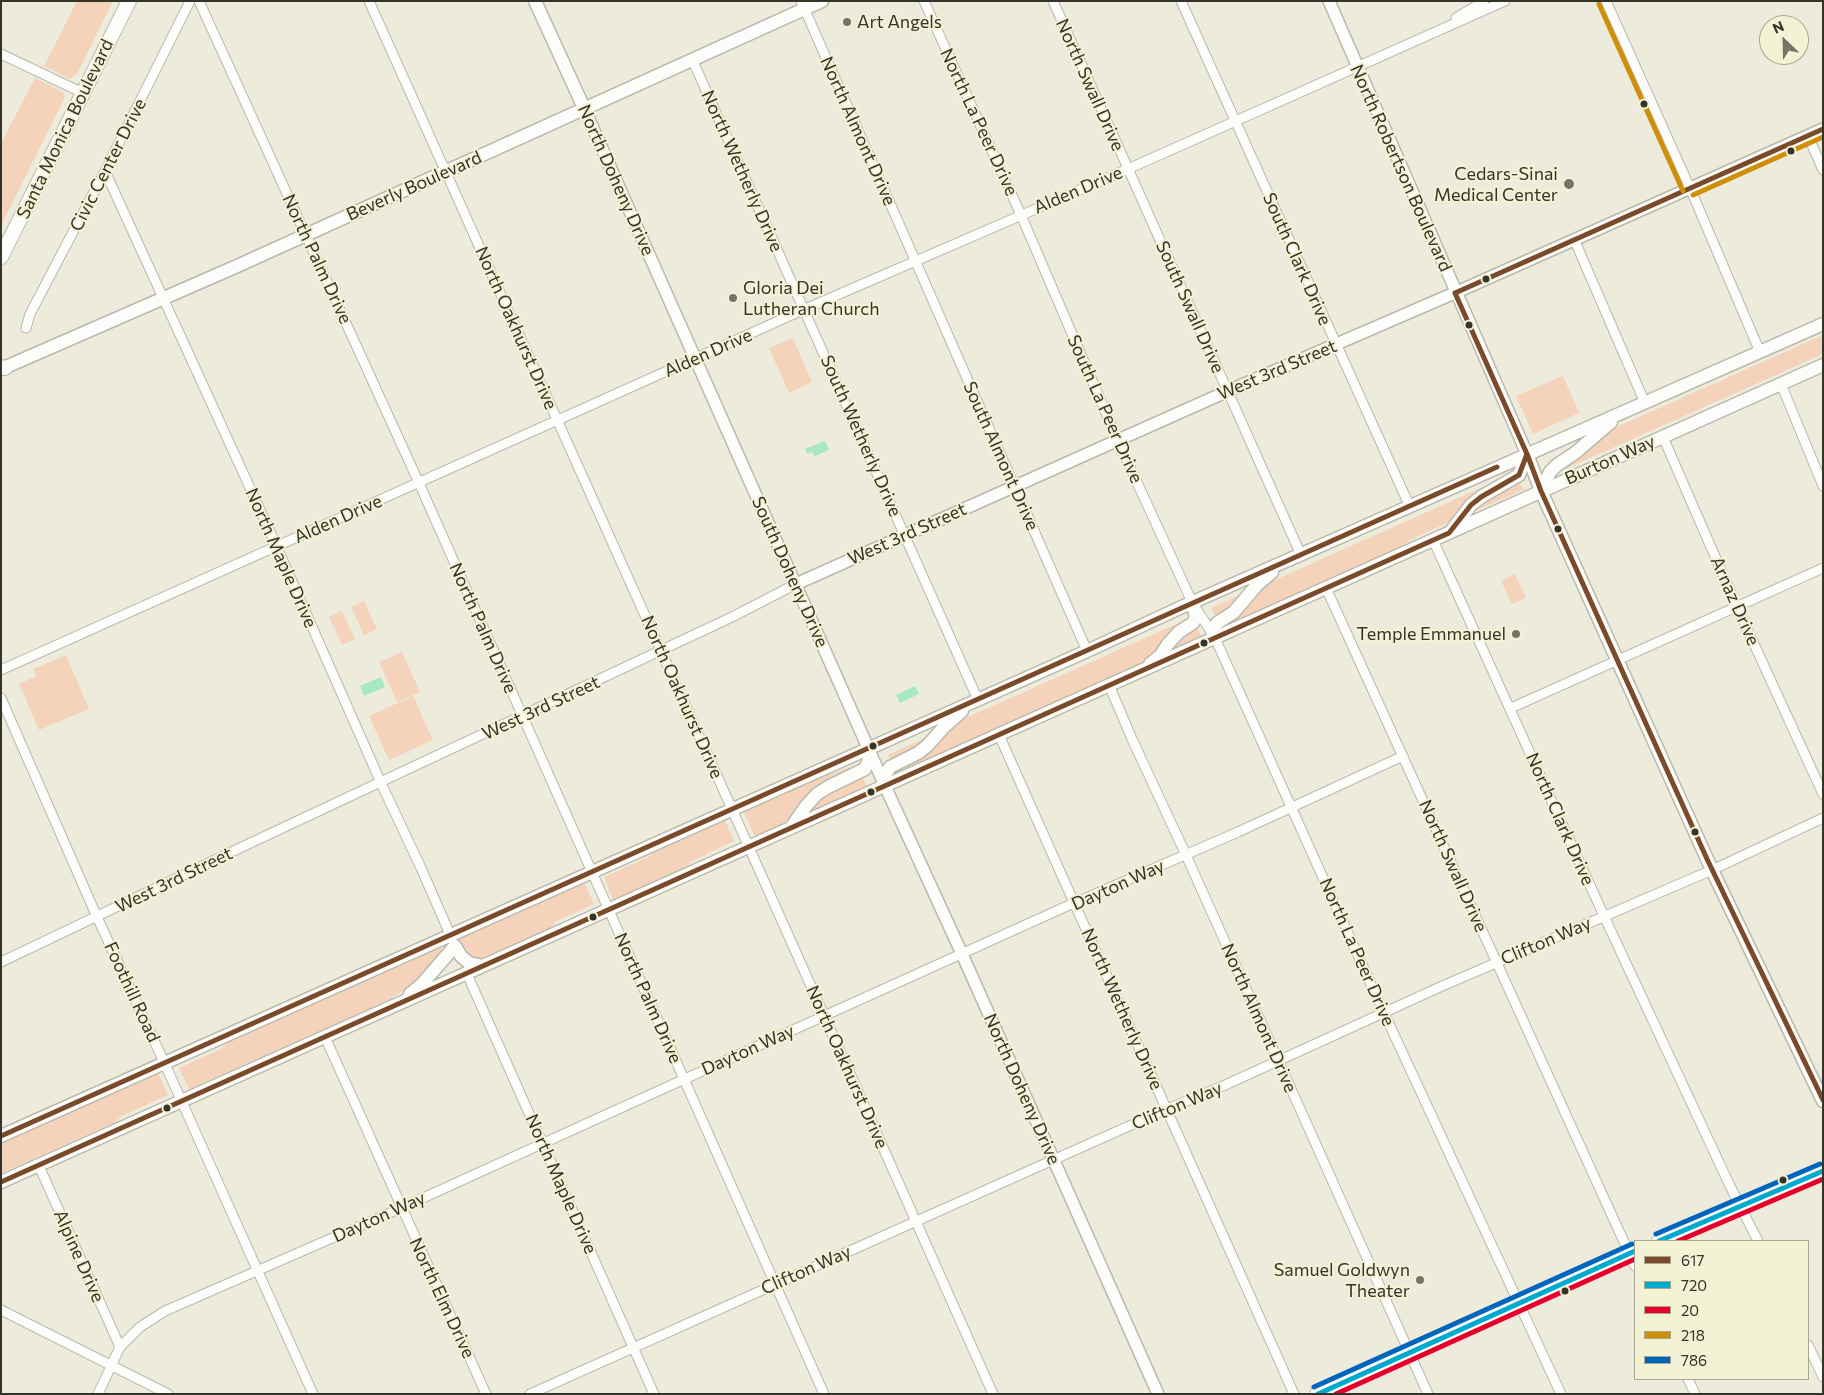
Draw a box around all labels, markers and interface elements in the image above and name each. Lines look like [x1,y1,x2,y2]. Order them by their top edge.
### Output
place label: Art Angels [857,11,942,33]
north arrow [1759,15,1809,65]
marker: Art Angels [841,16,853,28]
street label: North Swall Drive [1051,16,1129,154]
text: N [1770,17,1786,37]
street label: Santa Monica Boulevard [12,36,118,222]
street label: North La Peer Drive [935,45,1023,199]
street label: North Almont Drive [815,53,901,209]
street label: North Robertson Boulevard [1346,61,1456,275]
street label: North Wetherly Drive [697,87,787,255]
street label: Civic Center Drive [65,95,151,235]
unlabelled marker [1639,99,1649,109]
street label: North Doheny Drive [573,101,659,259]
street label: Beverly Boulevard [343,146,485,226]
unlabelled marker [1786,146,1796,156]
street label: Alden Drive [1030,162,1126,218]
place label: Cedars-Sinai Medical Center [1434,163,1558,205]
marker: Cedars-Sinai Medical Center [1562,177,1576,191]
street label: South Clark Drive [1258,189,1336,329]
street label: North Palm Drive [278,191,356,327]
street label: South Swall Drive [1151,238,1229,376]
street label: North Oakhurst Drive [470,243,562,413]
unlabelled marker [1481,274,1491,284]
place label: Gloria Dei Lutheran Church [743,277,880,320]
marker: Gloria Dei Lutheran Church [727,292,739,304]
unlabelled marker [1464,320,1474,330]
street label: Alden Drive [661,324,755,382]
street label: South La Peer Drive [1063,332,1147,486]
street label: West 3rd Street [1214,335,1340,405]
street label: South Wetherly Drive [816,352,906,520]
street label: South Almont Drive [958,378,1044,534]
street label: Burton Way [1561,430,1659,490]
street label: North Maple Drive [240,485,322,631]
street label: Alden Drive [291,490,385,548]
street label: South Doheny Drive [747,493,833,651]
street label: West 3rd Street [844,498,970,570]
unlabelled marker [1553,524,1563,534]
street label: Arnaz Drive [1706,553,1764,649]
street label: North Palm Drive [445,559,521,697]
street label: North Oakhurst Drive [636,612,728,782]
place label: Temple Emmanuel [1357,623,1506,645]
marker: Temple Emmanuel [1510,628,1522,640]
unlabelled marker [1199,638,1209,648]
street label: West 3rd Street [479,671,603,745]
unlabelled marker [868,741,878,751]
street label: North Clark Drive [1521,749,1599,889]
unlabelled marker [866,787,876,797]
street label: North Swall Drive [1414,797,1492,935]
unlabelled marker [1690,827,1700,837]
street label: West 3rd Street [112,842,236,918]
street label: Dayton Way [1068,855,1168,915]
street label: North La Peer Drive [1315,875,1399,1029]
unlabelled marker [588,912,598,922]
street label: Clifton Way [1497,912,1595,970]
street label: North Wetherly Drive [1077,925,1167,1093]
street label: North Palm Drive [610,929,686,1067]
street label: Foothill Road [99,938,165,1046]
street label: North Almont Drive [1216,940,1302,1096]
street label: North Oakhurst Drive [801,982,893,1152]
street label: North Doheny Drive [979,1010,1065,1168]
street label: Dayton Way [698,1020,798,1080]
street label: Clifton Way [1128,1077,1226,1135]
unlabelled marker [162,1103,172,1113]
street label: North Maple Drive [520,1111,602,1257]
unlabelled marker [1778,1175,1788,1185]
street label: Dayton Way [329,1187,429,1247]
street label: Alpine Drive [49,1206,109,1306]
street label: North Elm Drive [405,1234,479,1362]
legend [1634,1240,1809,1380]
street label: Clifton Way [758,1241,854,1299]
text: 617 [1681,1251,1704,1269]
place label: Samuel Goldwyn Theater [1274,1259,1410,1302]
marker: Samuel Goldwyn Theater [1414,1274,1426,1286]
text: 720 [1681,1276,1707,1294]
unlabelled marker [1560,1286,1570,1296]
text: 20 [1681,1301,1699,1319]
text: 218 [1681,1326,1705,1344]
text: 786 [1681,1351,1707,1369]

